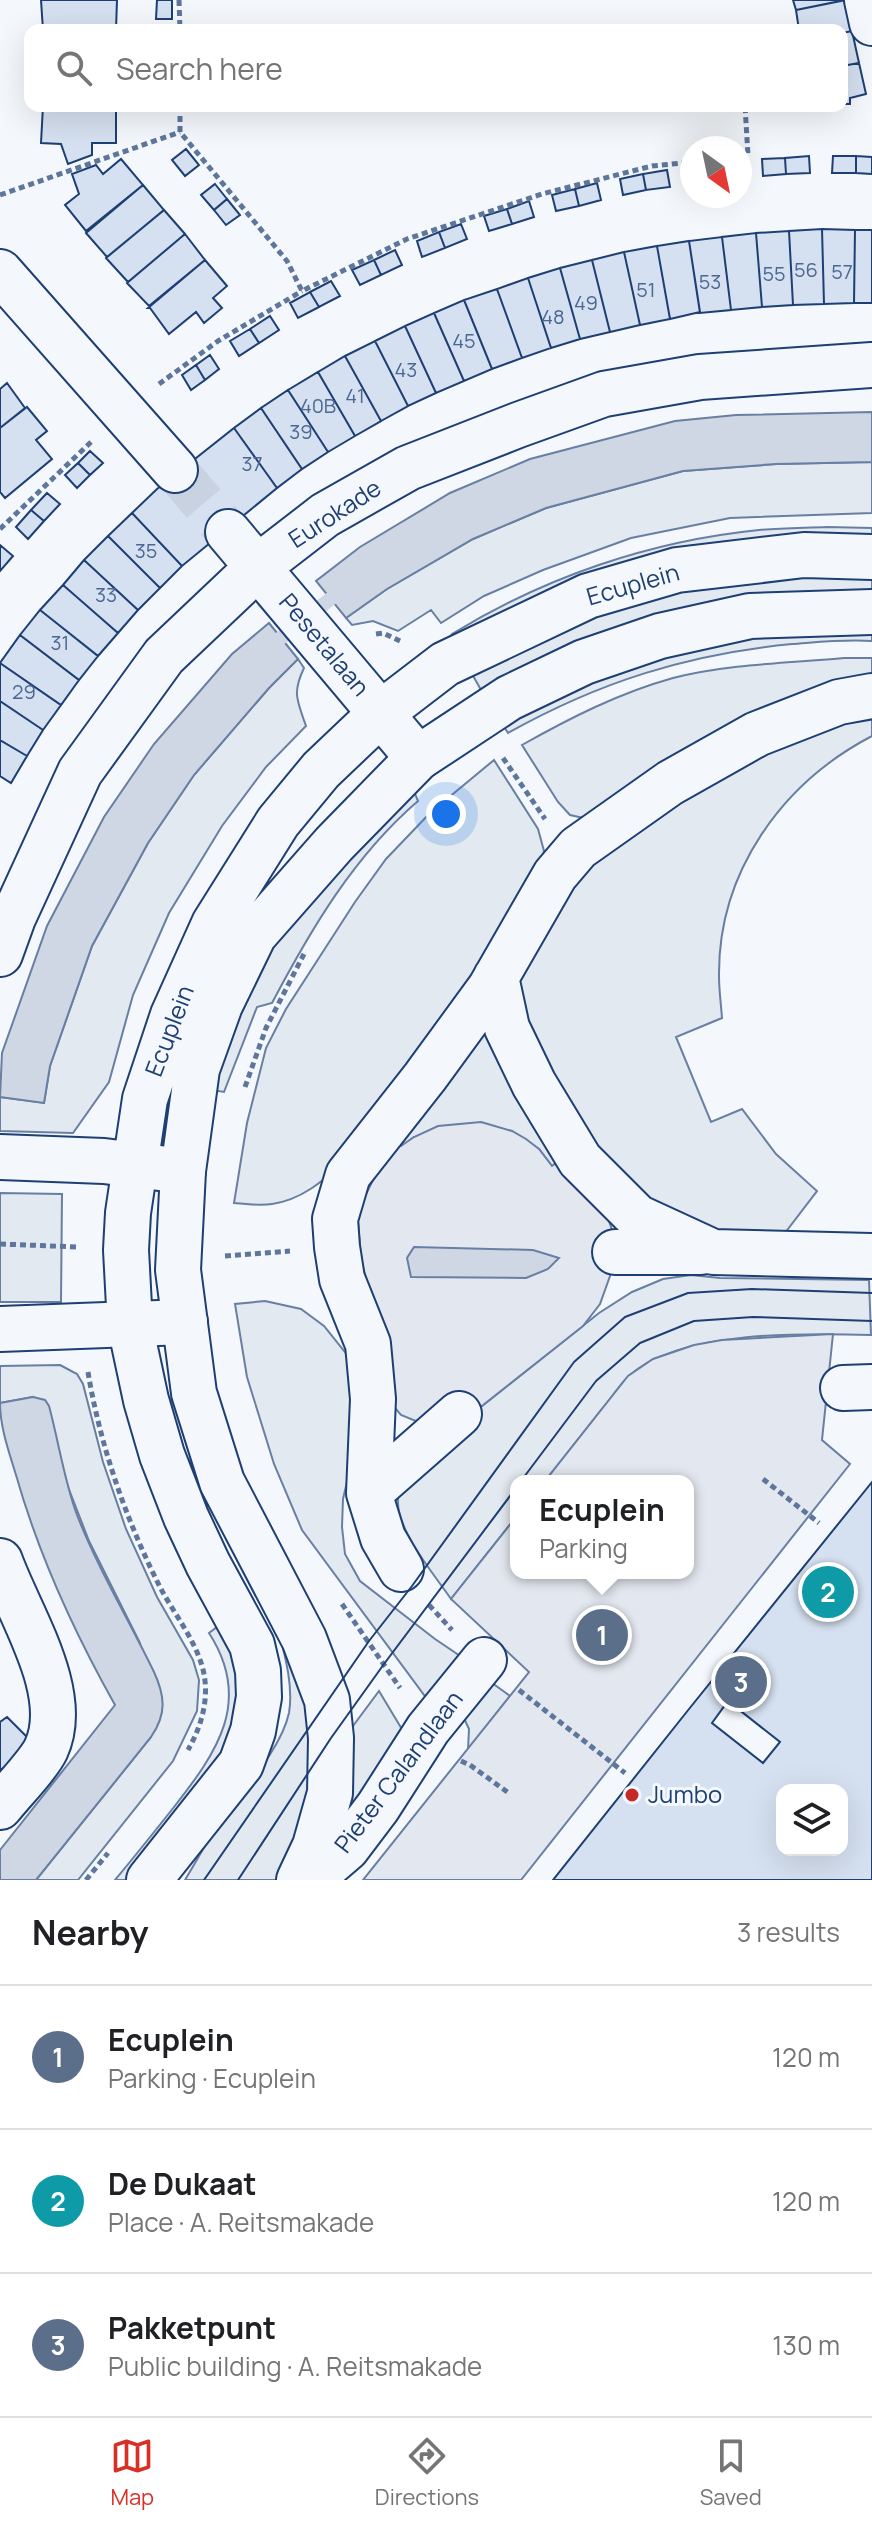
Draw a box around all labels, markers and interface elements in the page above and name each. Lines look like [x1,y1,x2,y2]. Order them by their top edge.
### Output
search box [24,24,848,112]
icon: search [52,46,96,90]
text: Search here [116,48,283,89]
north arrow [680,136,752,208]
house number: 56 [794,256,818,283]
house number: 57 [831,258,853,285]
house number: 55 [762,260,786,287]
house number: 53 [699,268,721,295]
house number: 51 [636,276,656,303]
house number: 49 [574,289,598,316]
house number: 48 [541,303,565,330]
house number: 45 [452,327,476,354]
house number: 43 [395,356,417,383]
house number: 41 [345,382,365,409]
house number: 40B [300,392,336,419]
house number: 39 [289,418,313,445]
house number: 37 [241,450,263,477]
street label: Eurokade [282,471,387,555]
house number: 35 [135,537,157,564]
street label: Ecuplein [582,555,683,613]
house number: 33 [95,581,117,608]
street label: Pesetalaan [272,586,378,702]
house number: 31 [51,629,69,656]
house number: 29 [12,678,36,705]
your location [426,794,466,834]
street label: Ecuplein [136,980,201,1081]
popup [510,1475,694,1579]
text: Ecuplein [539,1489,665,1530]
text: Parking [539,1530,628,1566]
pin: 2 [802,1562,854,1622]
pin: 1 [576,1605,628,1665]
pin: 3 [715,1652,767,1712]
street label: Pieter Calandlaan [326,1683,470,1859]
place label: Jumbo [648,1777,722,1810]
map controls [776,1784,848,1856]
button: layers [776,1784,848,1856]
marker: Jumbo [623,1786,641,1804]
text: Nearby [32,1909,148,1955]
text: 3 results [737,1914,840,1950]
text: Ecuplein [108,2019,234,2060]
text: 1 [52,2039,64,2075]
text: 120 m [772,2039,840,2075]
text: Parking · Ecuplein [108,2060,316,2096]
text: De Dukaat [108,2163,257,2204]
text: 2 [50,2183,66,2219]
text: 120 m [772,2183,840,2219]
text: Place · A. Reitsmakade [108,2204,374,2240]
text: Pakketpunt [108,2307,276,2348]
text: 3 [50,2327,66,2363]
text: 130 m [772,2327,840,2363]
text: Public building · A. Reitsmakade [108,2348,482,2384]
tab: Map [110,2434,154,2512]
tab: Directions [375,2434,479,2512]
tab: Saved [700,2434,762,2512]

